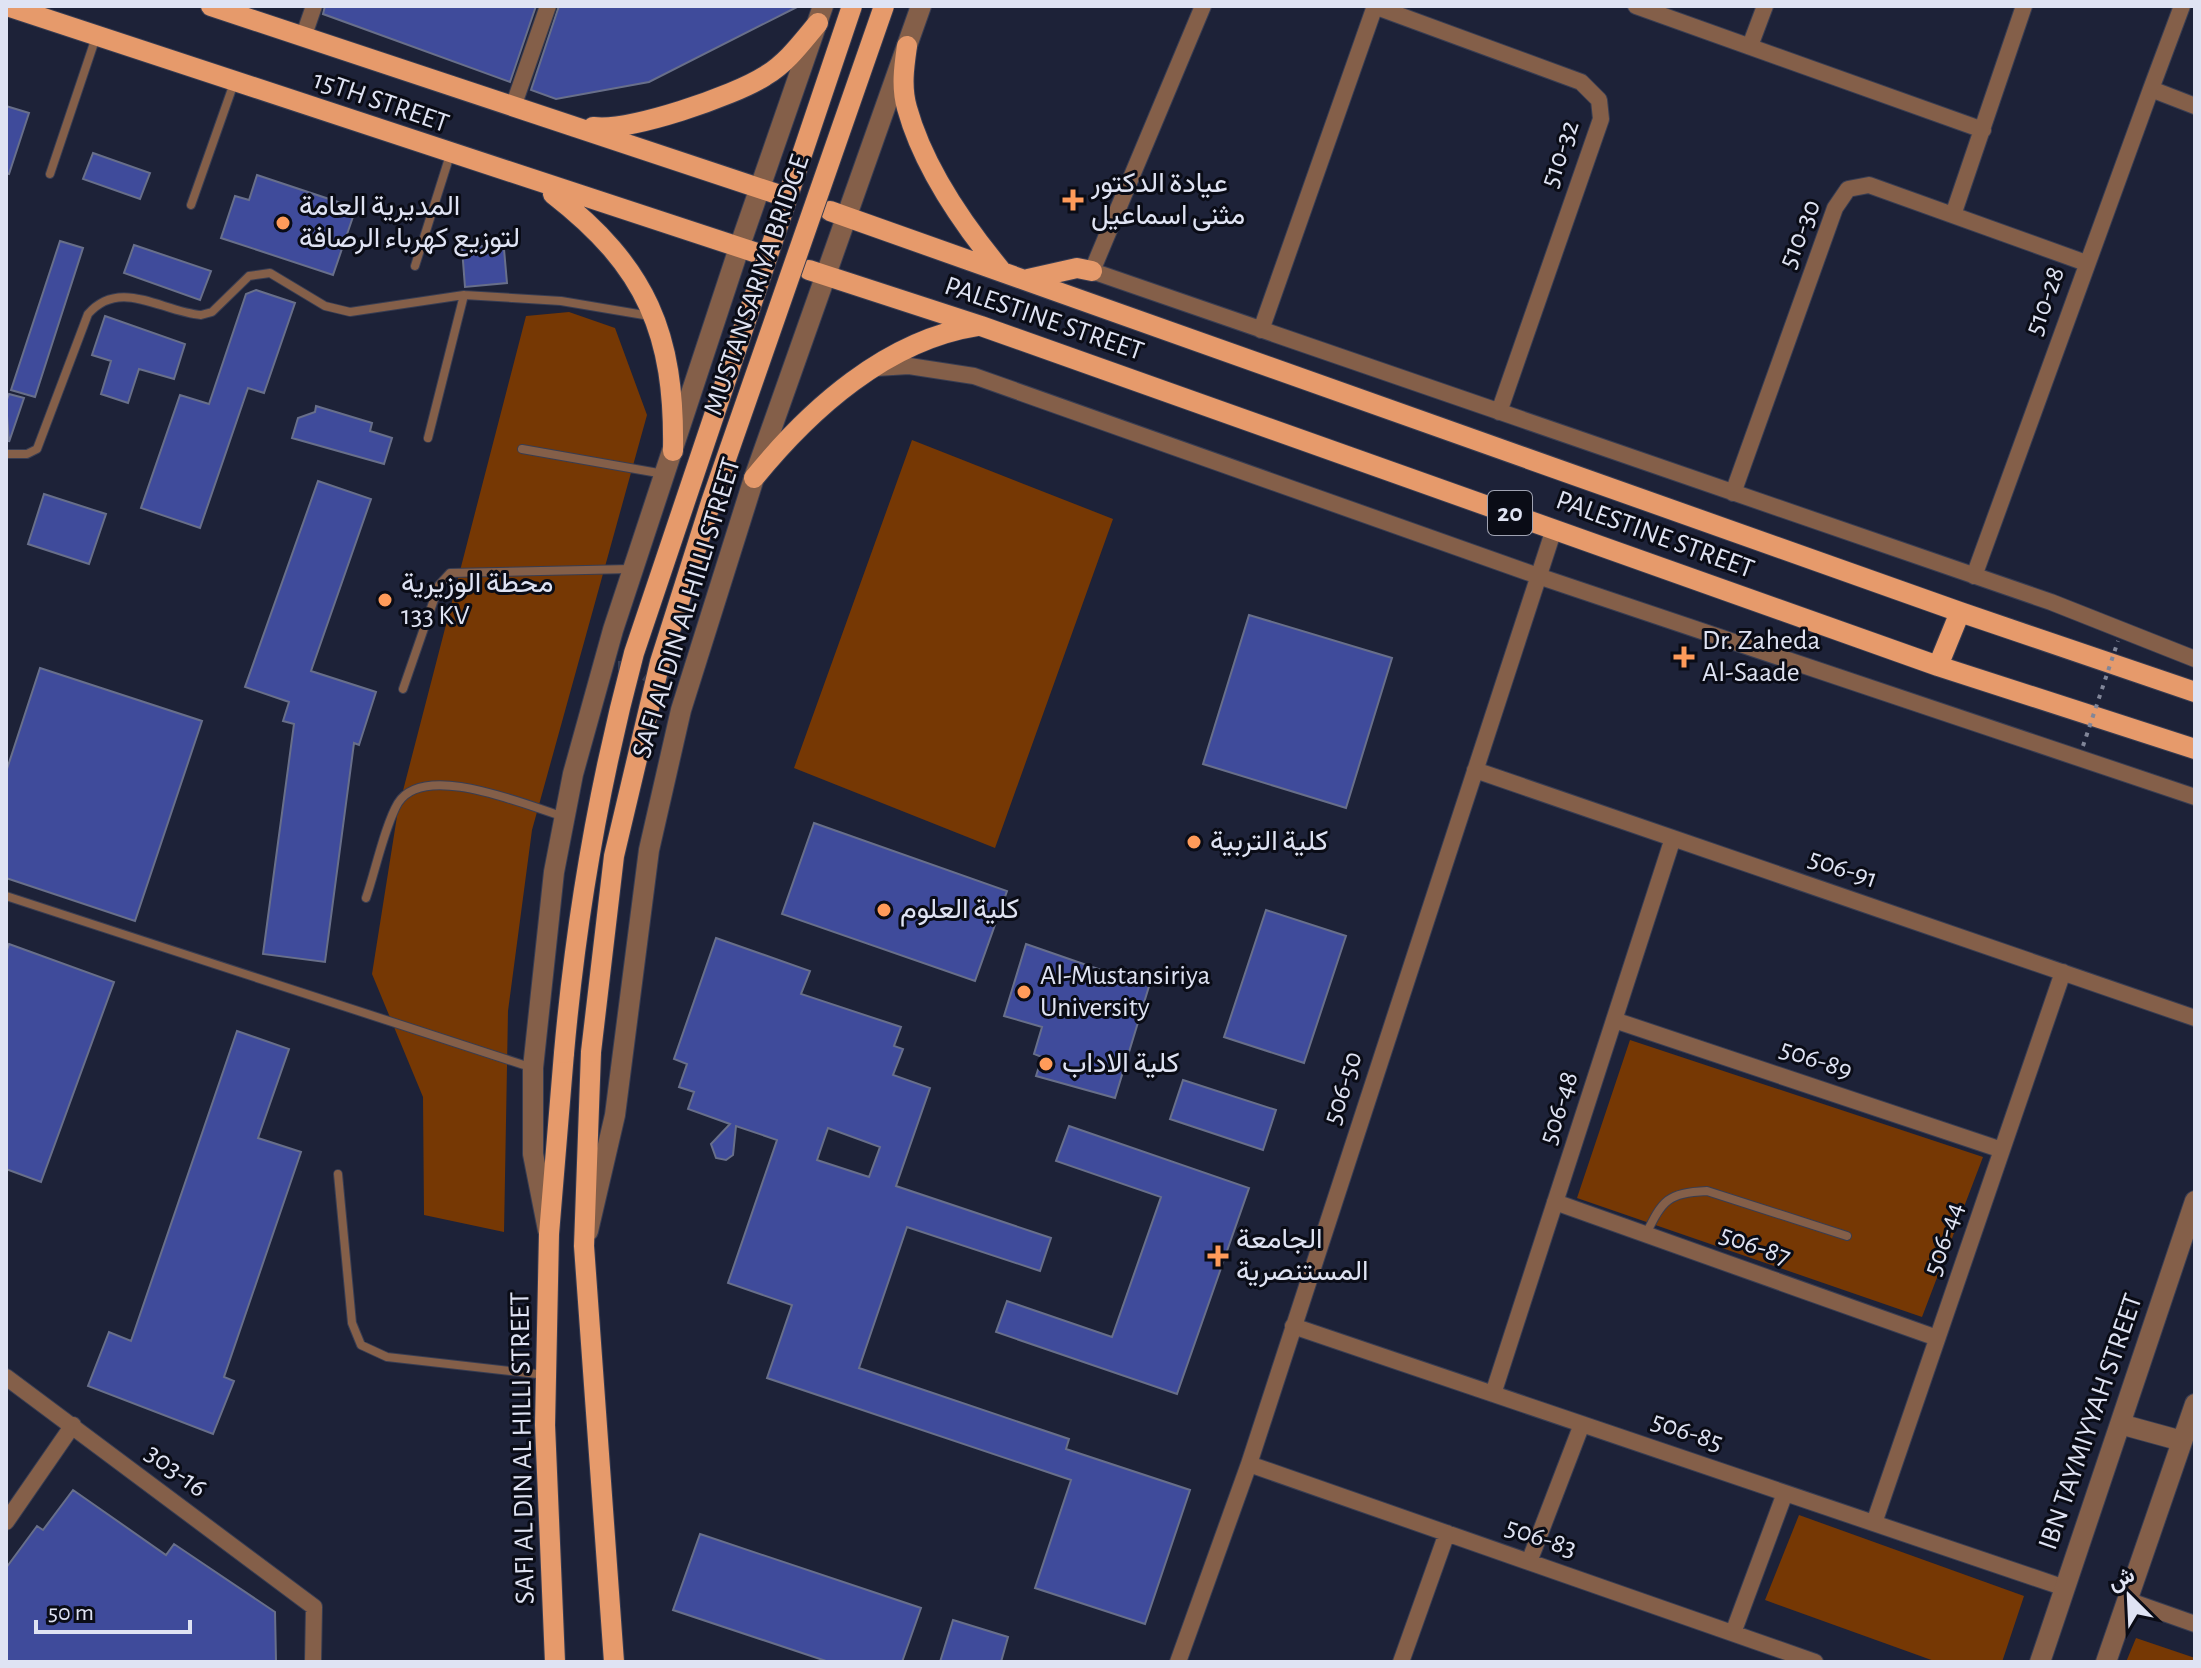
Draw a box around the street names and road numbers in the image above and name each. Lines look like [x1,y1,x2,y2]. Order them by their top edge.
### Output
street label: 15TH STREET [310,66,453,138]
street label: 510-32 [1536,117,1584,191]
street label: MUSTANSARIYA BRIDGE [699,151,815,419]
street label: 510-30 [1774,196,1826,272]
street label: 510-28 [2020,263,2070,339]
street label: PALESTINE STREET [941,272,1147,366]
street label: SAFI AL DIN AL HILLI STREET [628,454,746,762]
street label: PALESTINE STREET [1552,486,1758,584]
road number: 20 [1488,491,1532,535]
street label: 506-91 [1805,844,1881,894]
street label: 506-89 [1776,1035,1856,1085]
street label: 506-50 [1318,1048,1368,1128]
street label: 506-48 [1534,1068,1584,1148]
street label: 506-44 [1919,1199,1969,1279]
street label: 506-87 [1716,1220,1794,1272]
street label: IBN TAYMIYYAH STREET [2034,1290,2148,1554]
street label: SAFI AL DIN AL HILLI STREET [506,1291,540,1605]
street label: 506-85 [1648,1407,1726,1457]
street label: 303-16 [140,1439,212,1503]
street label: 506-83 [1502,1513,1580,1563]

